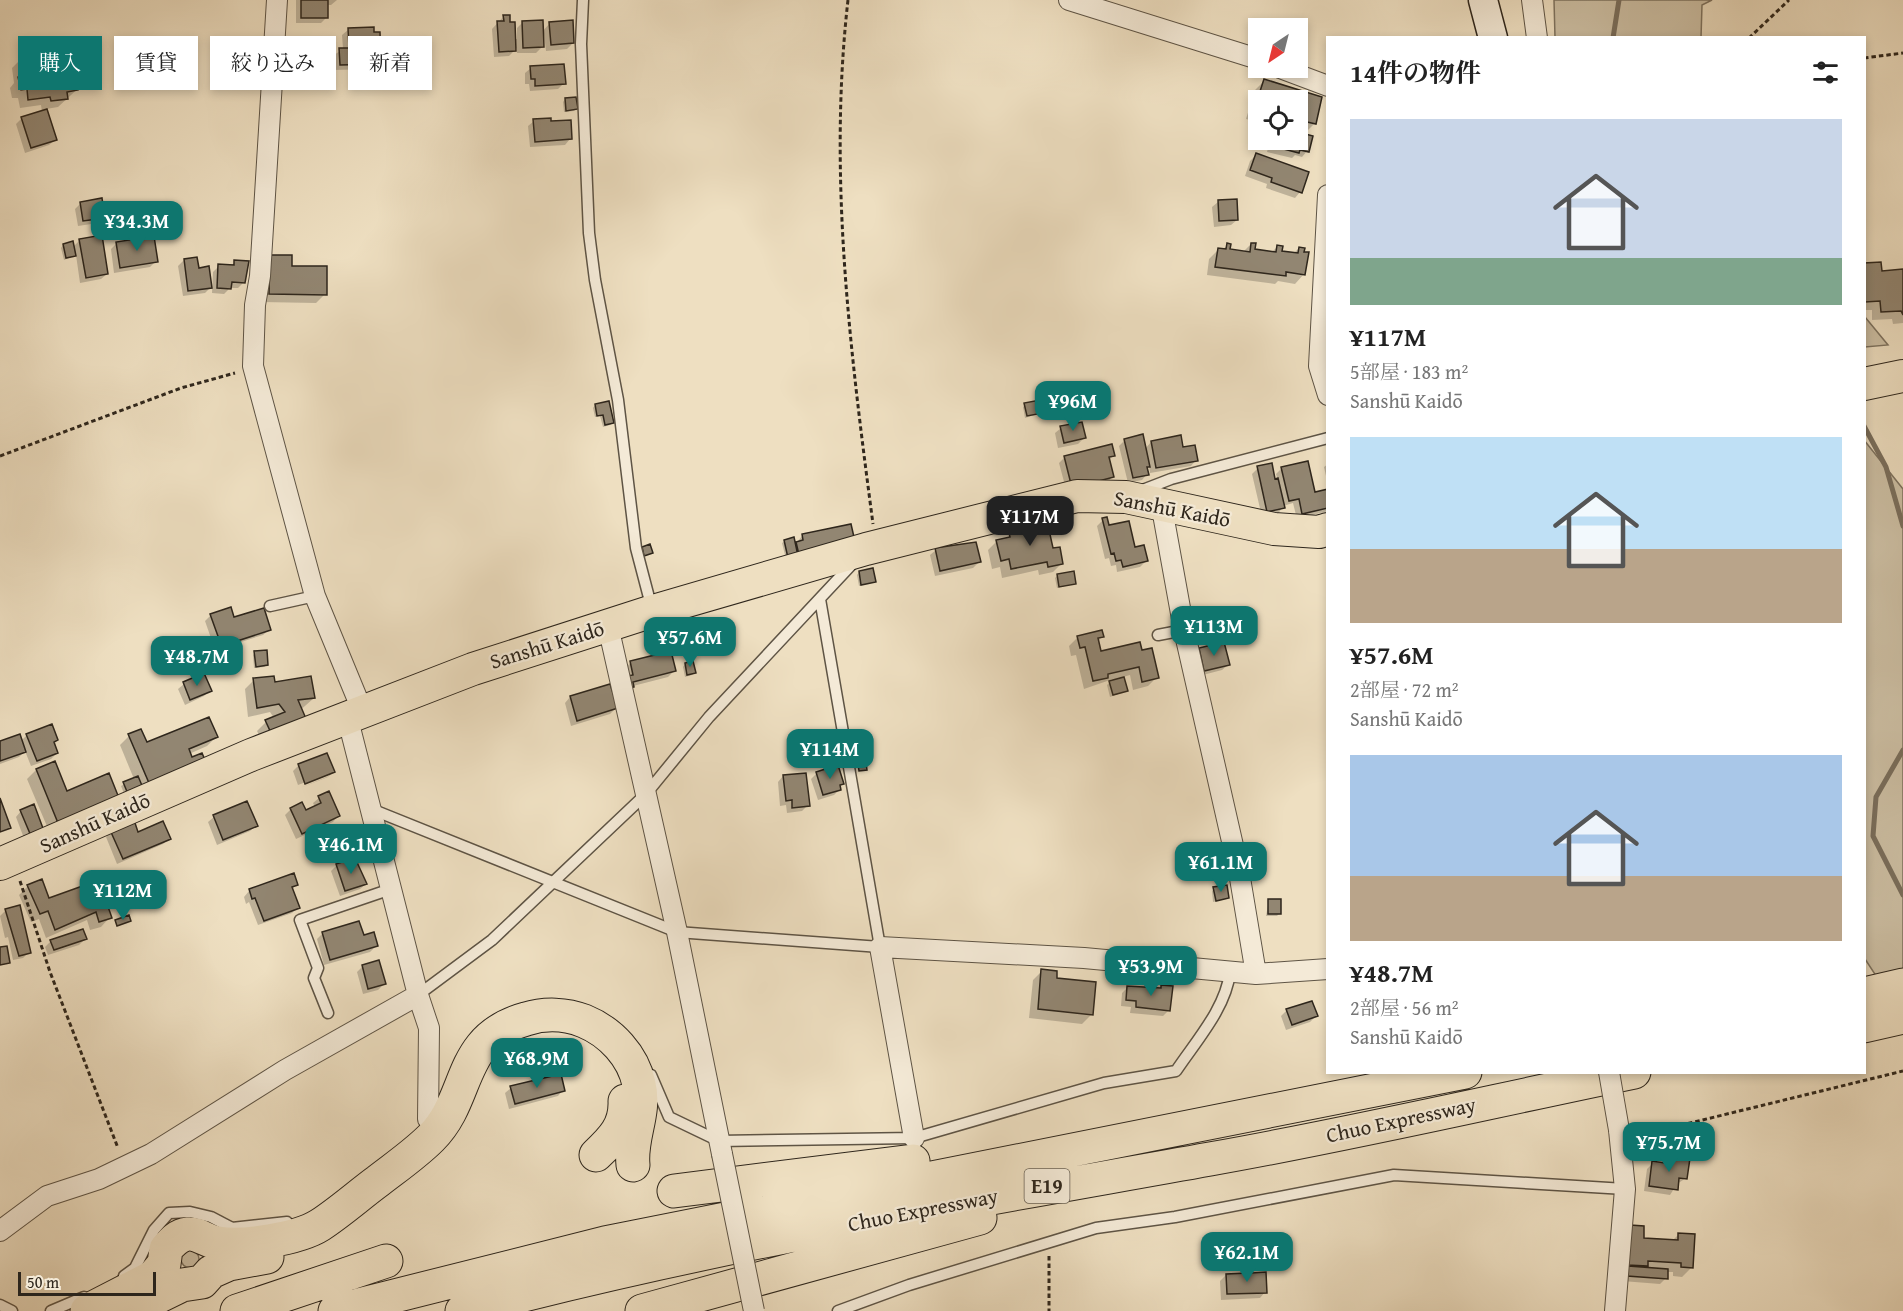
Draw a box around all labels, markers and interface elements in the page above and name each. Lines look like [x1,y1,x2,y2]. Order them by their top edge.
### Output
north arrow [1248,18,1308,78]
map controls [1248,18,1308,150]
chip: 購入 [18,36,102,90]
chip: 賃貸 [114,36,198,90]
chip: 絞り込み [210,36,336,90]
chip: 新着 [348,36,432,90]
text: 14件の物件 [1350,53,1481,92]
icon: filters [1809,56,1842,89]
button: locate [1248,90,1308,150]
icon: home [1542,158,1650,266]
pin: ¥34.3M [88,201,186,252]
text: ¥34.3M [105,206,169,235]
text: ¥117M [1350,317,1426,356]
text: 5部屋 · 183 m² [1350,357,1468,386]
pin: ¥96M [1037,381,1109,432]
text: ¥96M [1049,386,1097,415]
text: Sanshū Kaidō [1350,386,1463,415]
icon: home [1542,476,1650,584]
street label: Sanshū Kaidō [1111,482,1233,535]
pin: ¥117M [988,496,1072,547]
text: ¥117M [1001,501,1059,530]
pin: ¥113M [1172,606,1256,657]
text: ¥113M [1185,611,1243,640]
street label: Sanshū Kaidō [486,612,608,677]
pin: ¥57.6M [641,617,739,668]
text: ¥57.6M [658,622,722,651]
text: ¥57.6M [1350,635,1434,674]
pin: ¥48.7M [148,636,246,687]
text: ¥48.7M [165,641,229,670]
text: 2部屋 · 72 m² [1350,675,1459,704]
text: Sanshū Kaidō [1350,704,1463,733]
pin: ¥114M [788,729,872,780]
text: ¥114M [801,734,859,763]
street label: Sanshū Kaidō [34,784,155,861]
icon: home [1542,794,1650,902]
pin: ¥46.1M [302,824,400,875]
text: ¥46.1M [319,829,383,858]
pin: ¥61.1M [1172,842,1270,893]
text: ¥61.1M [1189,847,1253,876]
pin: ¥112M [81,870,165,921]
text: ¥112M [94,875,152,904]
pin: ¥53.9M [1102,946,1200,997]
text: ¥53.9M [1119,951,1183,980]
text: ¥48.7M [1350,953,1434,992]
text: 2部屋 · 56 m² [1350,993,1459,1022]
text: Sanshū Kaidō [1350,1022,1463,1051]
pin: ¥68.9M [488,1038,586,1089]
text: ¥68.9M [505,1043,569,1072]
street label: Chuo Expressway [1323,1088,1479,1151]
pin: ¥75.7M [1620,1122,1718,1173]
text: ¥75.7M [1637,1127,1701,1156]
road number: E19 [1024,1169,1070,1203]
street label: Chuo Expressway [845,1180,1001,1239]
pin: ¥62.1M [1198,1232,1296,1283]
text: ¥62.1M [1215,1237,1279,1266]
scale bar [18,1269,156,1296]
text: 50 m [27,1270,59,1294]

